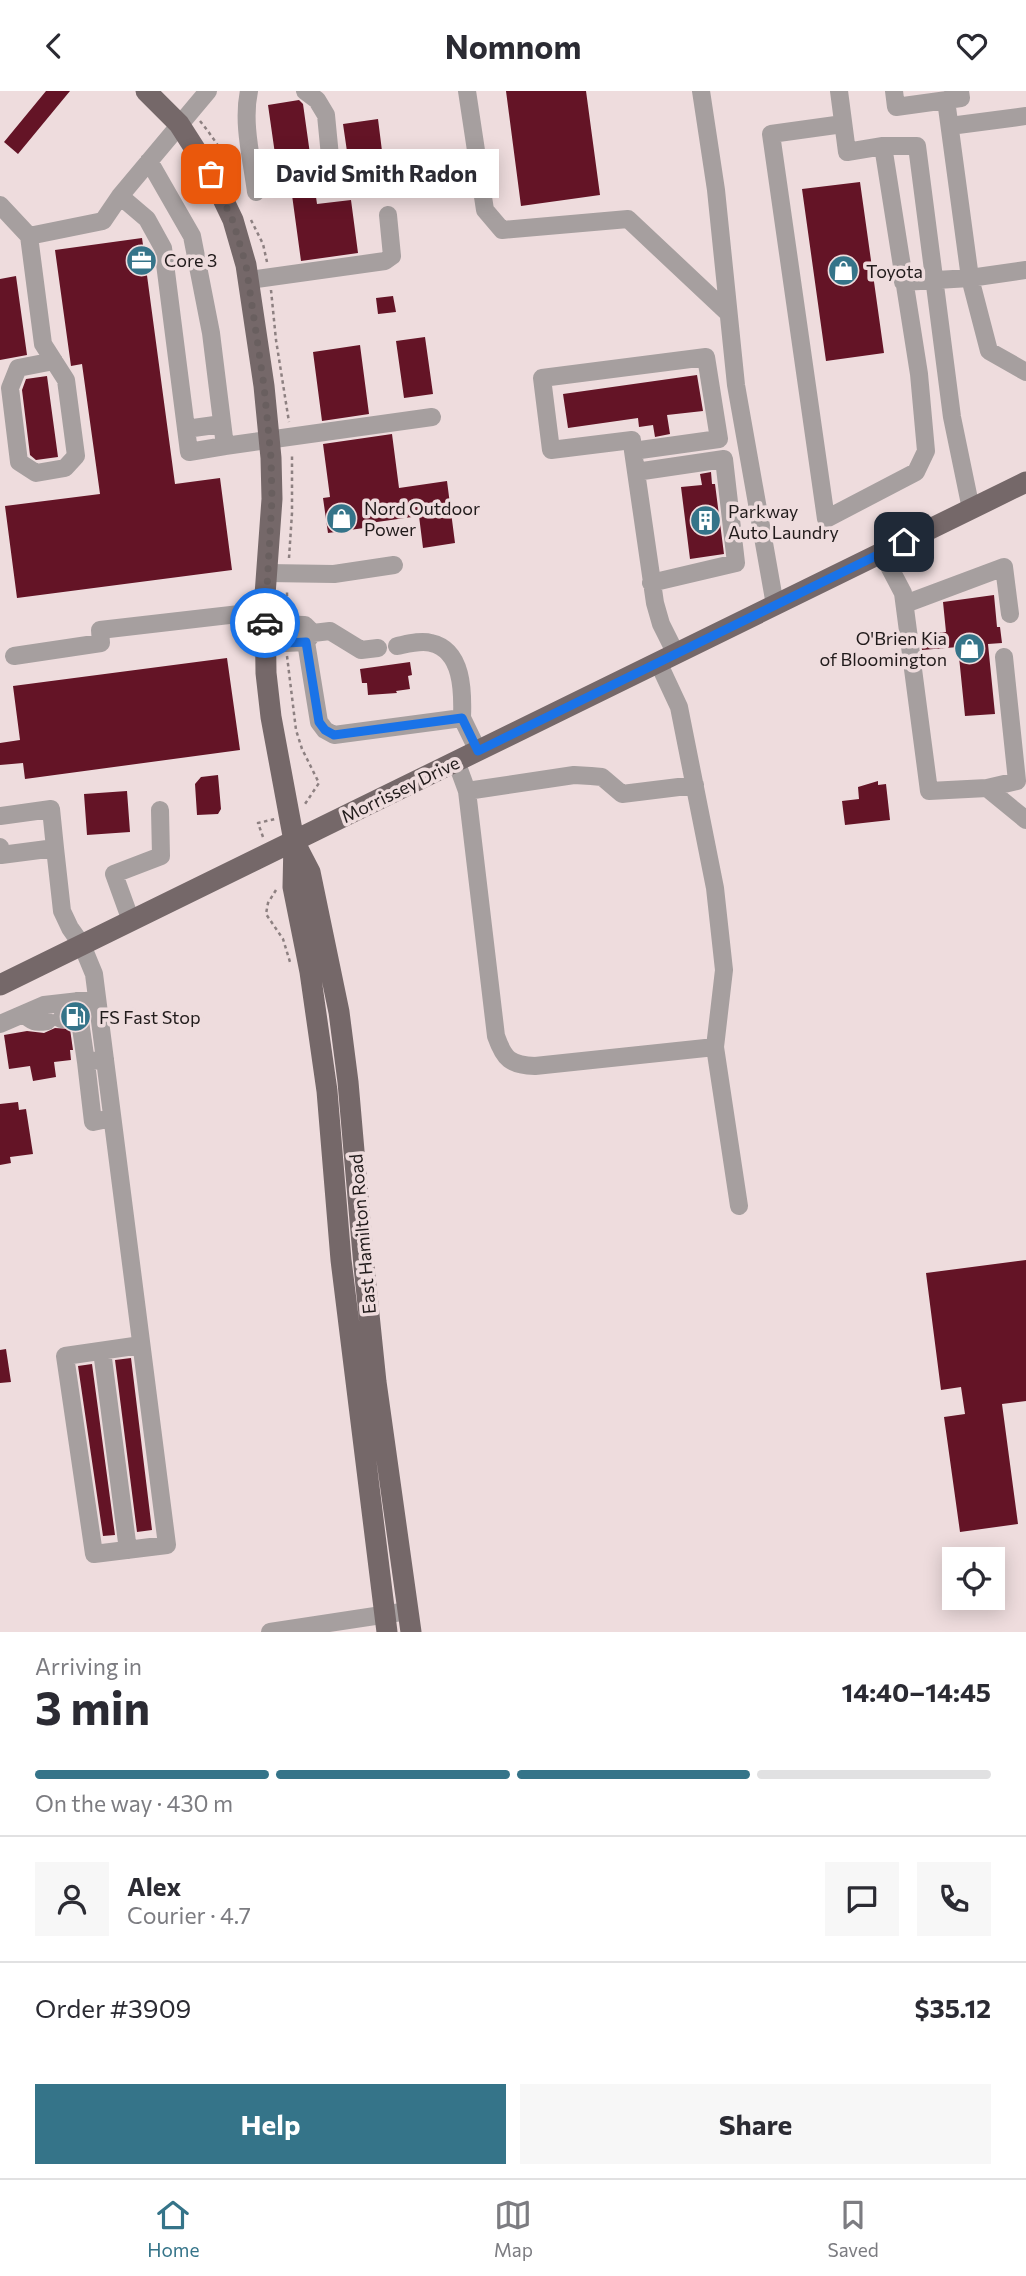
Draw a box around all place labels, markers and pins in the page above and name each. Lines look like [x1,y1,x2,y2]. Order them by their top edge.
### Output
pin [181,144,241,204]
callout: David Smith Radon [253,149,498,199]
office icon: Core 3 [124,243,158,277]
place label: Core 3 [164,249,217,271]
shop icon: Toyota [826,254,860,288]
place label: Toyota [866,260,923,282]
place label: Nord Outdoor Power [364,497,480,540]
place label: Parkway Auto Laundry [728,500,839,543]
shop icon: Nord Outdoor Power [324,501,358,535]
building icon: Parkway Auto Laundry [688,504,722,538]
pin [874,512,934,572]
place label: O'Brien Kia of Bloomington [819,627,947,670]
shop icon: O'Brien Kia of Bloomington [953,631,987,665]
fuel station icon: FS Fast Stop [59,1000,93,1034]
place label: FS Fast Stop [99,1006,201,1028]

